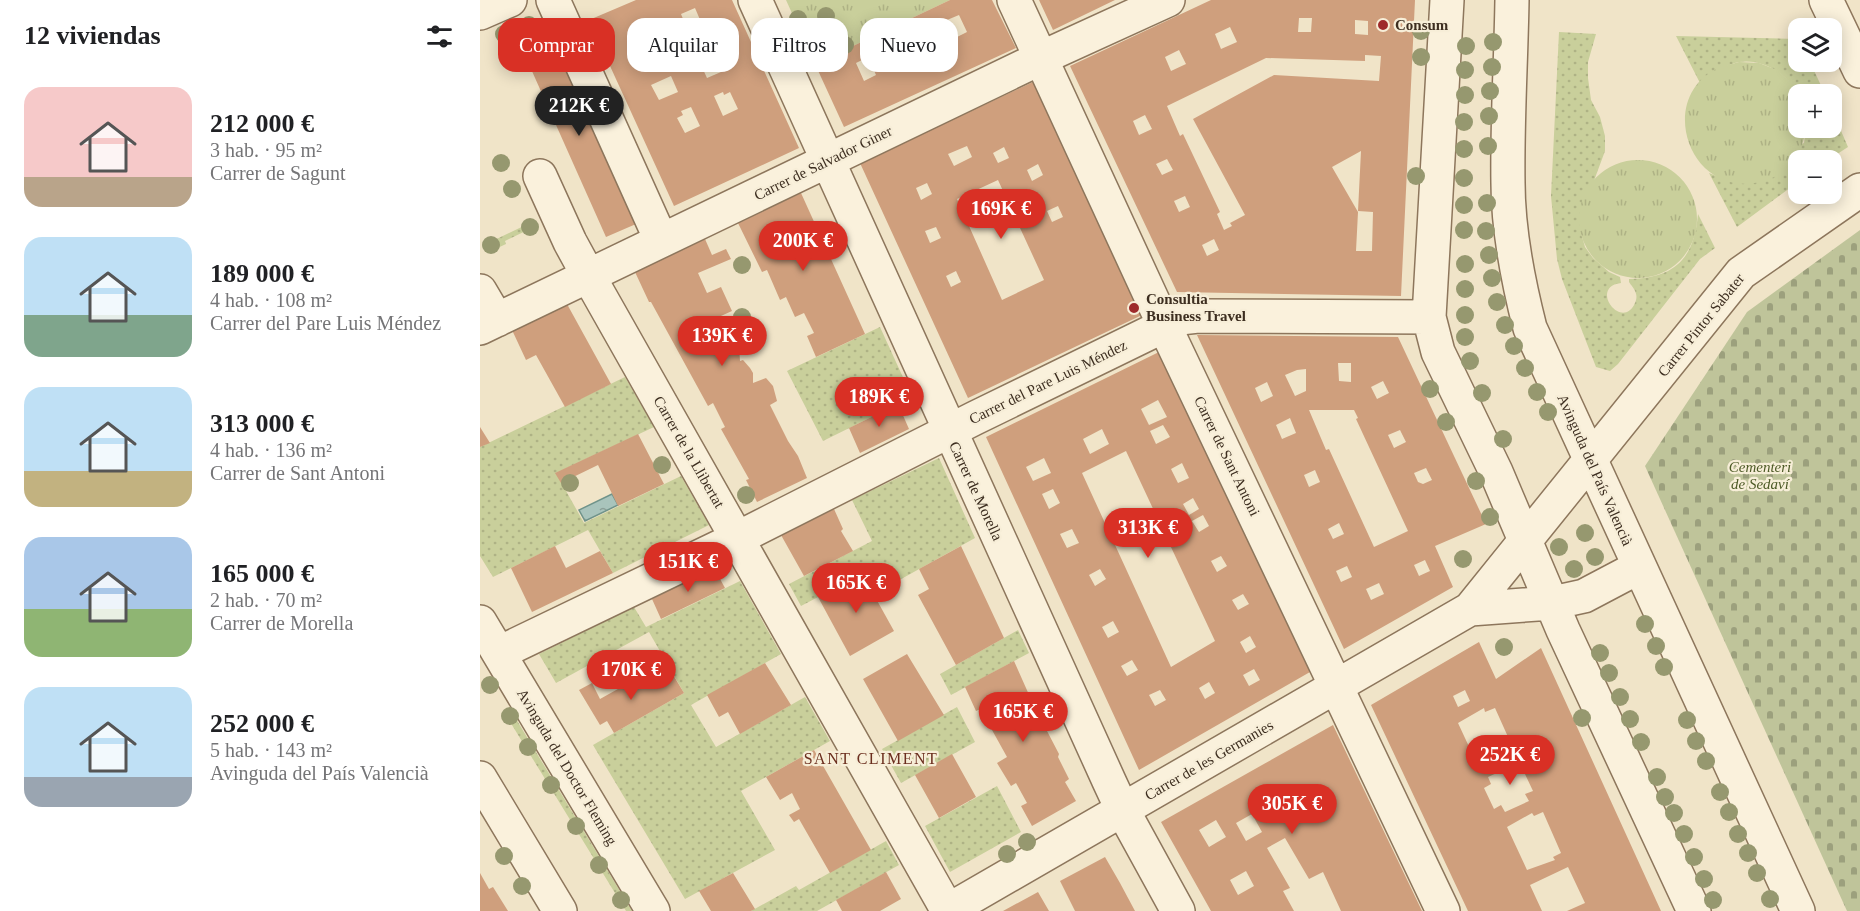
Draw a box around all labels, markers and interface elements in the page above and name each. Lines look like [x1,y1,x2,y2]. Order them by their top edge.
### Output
place label: Consum [1395,17,1449,33]
chip: Comprar [498,18,615,72]
chip: Alquilar [627,18,739,72]
chip: Filtros [751,18,848,72]
chip: Nuevo [860,18,958,72]
marker: Consum [1376,18,1390,32]
map controls [1788,18,1842,204]
button: layers [1788,18,1842,72]
icon: filters [423,20,456,53]
text: 12 viviendas [24,21,161,50]
button: + [1788,84,1842,138]
pin: 212K € [530,86,628,137]
text: 212K € [549,94,609,116]
text: 212 000 € [210,109,314,138]
icon: home [72,111,144,183]
street label: Carrer de Salvador Giner [752,123,894,203]
text: 3 hab. · 95 m² [210,139,322,161]
button: − [1788,150,1842,204]
text: Carrer de Sagunt [210,162,346,184]
pin: 169K € [952,189,1050,240]
text: 169K € [971,197,1031,219]
pin: 200K € [754,221,852,272]
text: 200K € [773,229,833,251]
text: 189 000 € [210,259,314,288]
icon: home [72,261,144,333]
street label: Carrer Pintor Sabater [1655,270,1747,380]
text: 4 hab. · 108 m² [210,289,332,311]
place label: Consultia Business Travel [1146,291,1246,324]
marker: Consultia Business Travel [1127,301,1141,315]
text: Carrer del Pare Luis Méndez [210,312,441,334]
pin: 139K € [673,316,771,367]
text: 139K € [692,324,752,346]
street label: Carrer del Pare Luis Méndez [967,337,1130,427]
pin: 189K € [830,377,928,428]
text: 189K € [849,385,909,407]
street label: Avinguda del País Valencià [1554,392,1636,548]
street label: Carrer de la Llibertat [651,393,728,511]
street label: Carrer de Sant Antoni [1191,394,1263,518]
text: 313 000 € [210,409,314,438]
icon: home [72,411,144,483]
text: 4 hab. · 136 m² [210,439,332,461]
street label: Carrer de Morella [946,439,1006,543]
park label: Cementeri de Sedaví [1729,459,1791,492]
text: Carrer de Sant Antoni [210,462,385,484]
pin: 313K € [1099,508,1197,559]
text: 313K € [1118,516,1178,538]
pin: 151K € [639,542,737,593]
text: 151K € [658,550,718,572]
text: 165 000 € [210,559,314,588]
icon: home [72,561,144,633]
pin: 165K € [807,563,905,614]
text: 165K € [826,571,886,593]
text: 2 hab. · 70 m² [210,589,322,611]
text: Carrer de Morella [210,612,353,634]
pin: 170K € [582,650,680,701]
text: 170K € [601,658,661,680]
street label: Avinguda del Doctor Fleming [514,686,620,848]
pin: 165K € [974,692,1072,743]
text: 165K € [993,700,1053,722]
text: 252 000 € [210,709,314,738]
icon: home [72,711,144,783]
street label: Carrer de les Germanies [1142,717,1276,803]
pin: 252K € [1461,735,1559,786]
text: 5 hab. · 143 m² [210,739,332,761]
text: 252K € [1480,743,1540,765]
district label: SANT CLIMENT [804,750,938,767]
text: Avinguda del País Valencià [210,762,429,784]
pin: 305K € [1243,784,1341,835]
text: 305K € [1262,792,1322,814]

